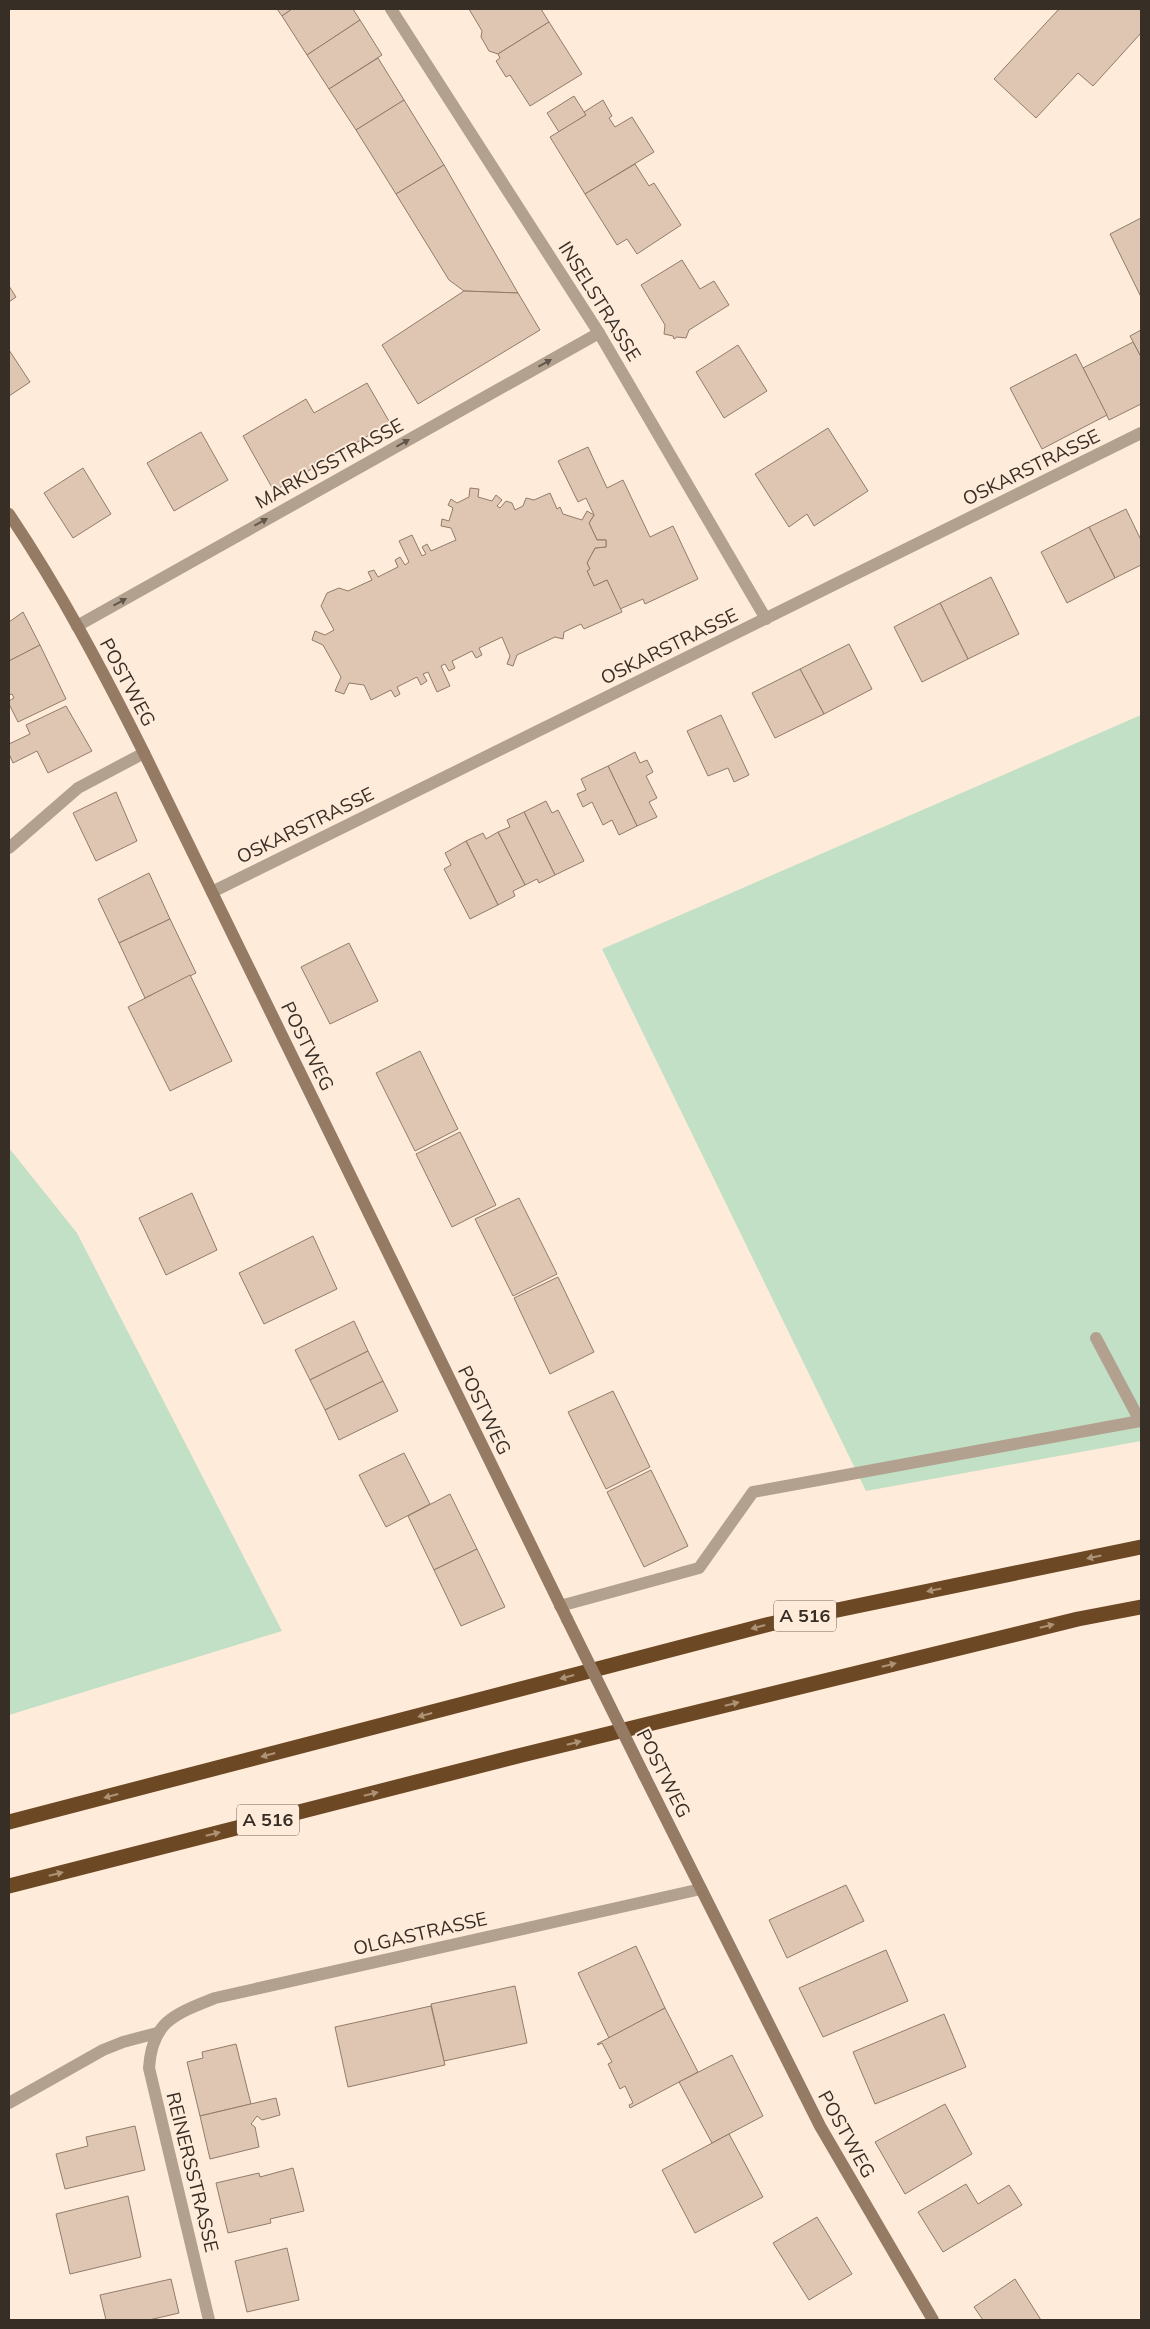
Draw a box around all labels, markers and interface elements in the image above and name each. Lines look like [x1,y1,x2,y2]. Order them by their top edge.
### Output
street label: INSELSTRASSE [554,237,646,365]
one-way arrow [537,359,552,367]
street label: MARKUSSTRASSE [251,412,407,514]
street label: OSKARSTRASSE [958,423,1104,511]
one-way arrow [396,438,410,447]
one-way arrow [255,518,268,527]
one-way arrow [112,598,127,606]
street label: OSKARSTRASSE [596,602,742,690]
street label: POSTWEG [95,634,161,730]
street label: OSKARSTRASSE [232,781,378,869]
street label: POSTWEG [276,997,340,1095]
street label: POSTWEG [453,1361,517,1459]
one-way arrow [1086,1553,1101,1561]
one-way arrow [926,1586,942,1594]
road number: A 516 [774,1600,836,1632]
one-way arrow [1040,1622,1055,1630]
one-way arrow [751,1623,766,1631]
one-way arrow [882,1661,897,1669]
one-way arrow [560,1673,575,1681]
one-way arrow [724,1700,739,1708]
one-way arrow [418,1711,433,1719]
street label: POSTWEG [631,1725,697,1821]
one-way arrow [566,1738,581,1746]
one-way arrow [260,1751,275,1759]
one-way arrow [363,1790,378,1798]
one-way arrow [103,1792,118,1800]
road number: A 516 [237,1804,299,1836]
one-way arrow [206,1830,221,1838]
one-way arrow [48,1870,64,1878]
street label: OLGASTRASSE [351,1906,489,1960]
street label: POSTWEG [813,2086,881,2182]
street label: REINERSSTRASSE [161,2089,225,2255]

